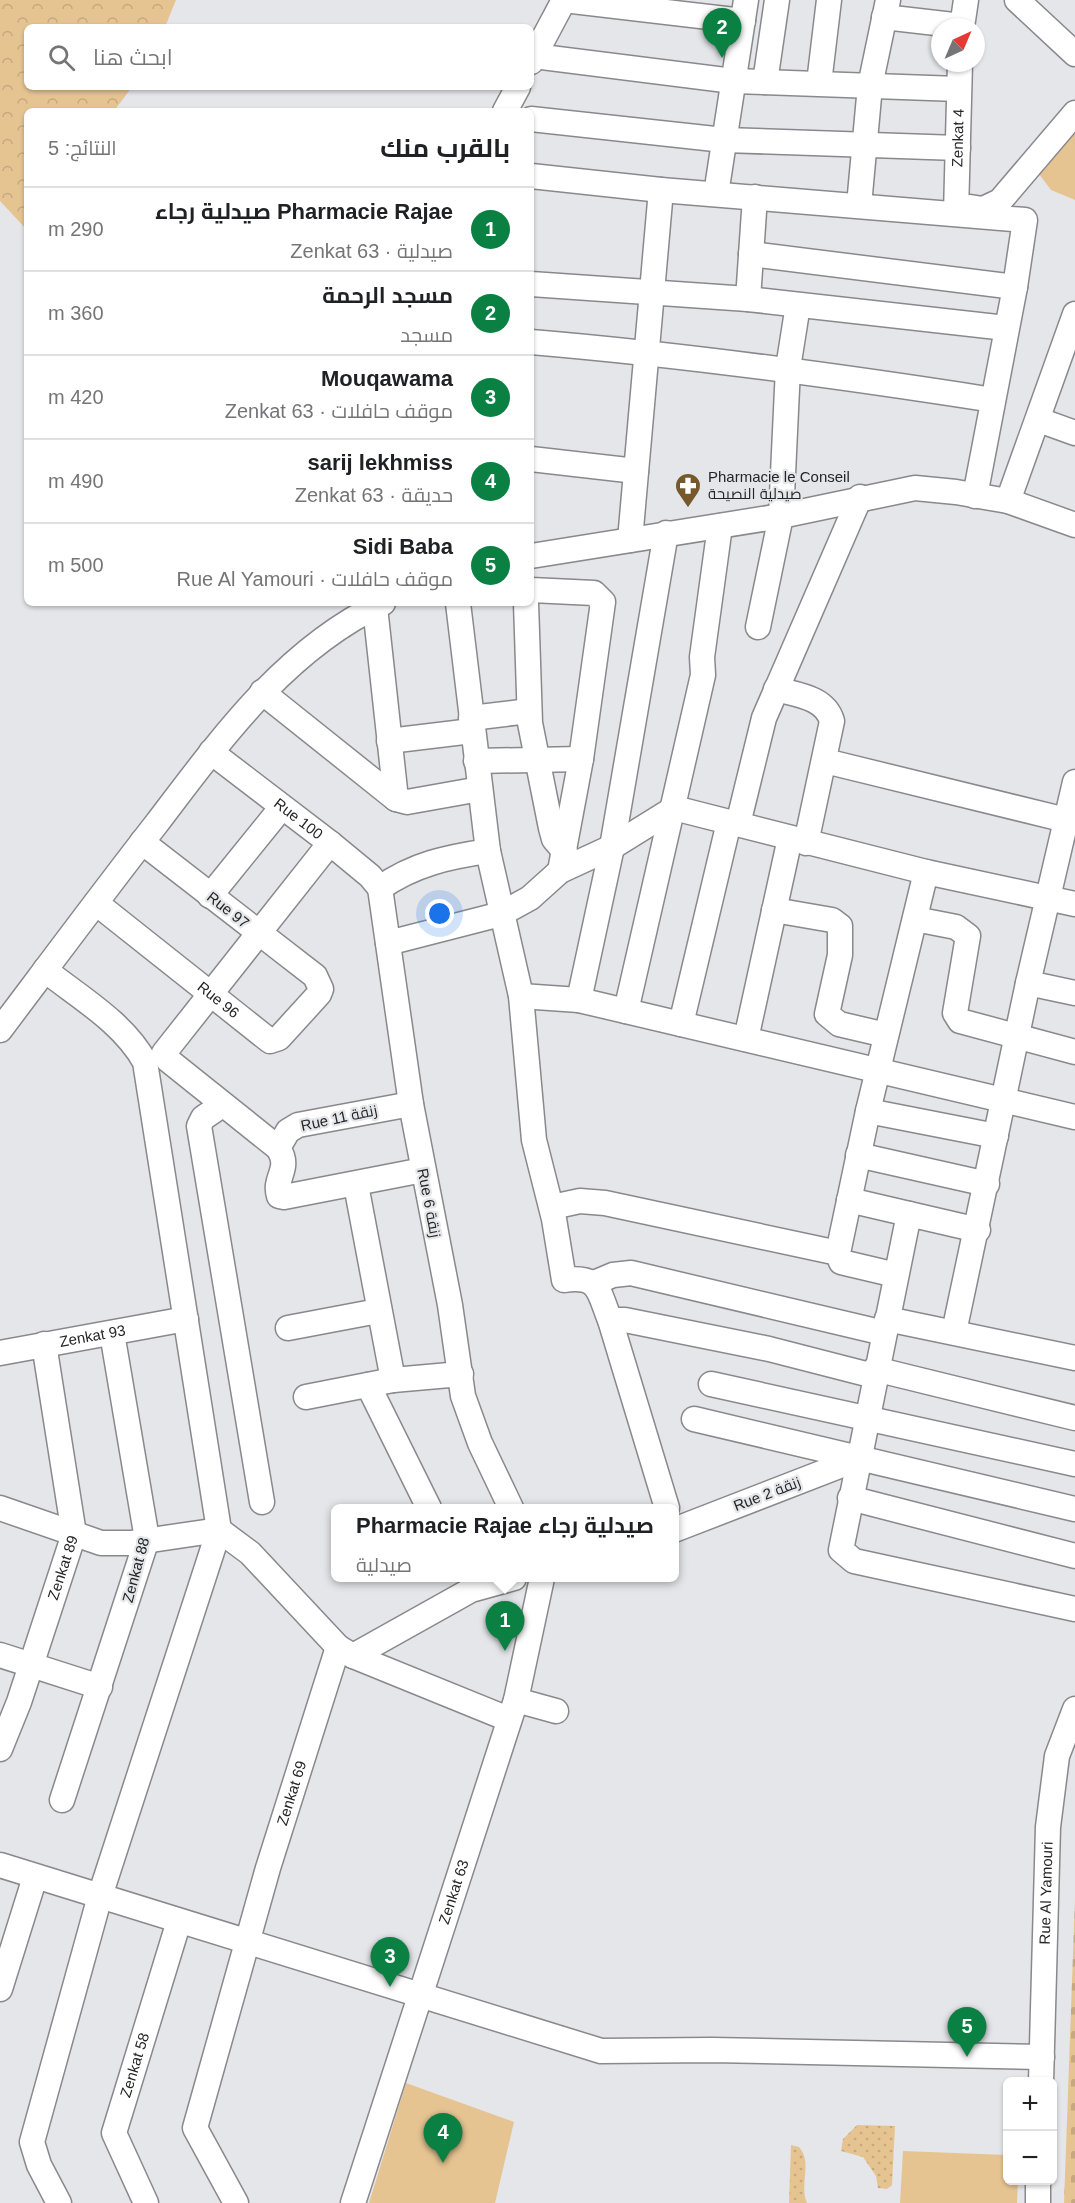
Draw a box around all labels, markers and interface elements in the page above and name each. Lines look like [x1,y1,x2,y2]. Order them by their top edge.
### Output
pin: 2 [702,8,742,58]
north arrow [931,18,985,72]
search box [24,24,534,90]
icon: search [45,41,78,74]
text: ابحث هنا [93,45,173,70]
street label: Zenkat 4 [948,109,967,167]
text: بالقرب منك [380,133,510,163]
text: النتائج: 5 [48,137,117,159]
text: Pharmacie Rajae صيدلية رجاء [155,199,453,224]
text: 290 m [48,218,104,240]
text: 1 [485,218,496,240]
text: صيدلية · Zenkat 63 [290,240,453,262]
text: مسجد الرحمة [322,283,453,308]
text: 360 m [48,302,104,324]
text: 2 [485,302,496,324]
text: مسجد [400,324,453,346]
text: Mouqawama [321,366,453,391]
text: 420 m [48,386,104,408]
text: 3 [485,386,496,408]
text: موقف حافلات · Zenkat 63 [225,400,453,422]
text: sarij lekhmiss [307,450,453,475]
place label: Pharmacie le Conseil صيدلية النصيحة [708,468,850,502]
text: 490 m [48,470,104,492]
text: 4 [485,470,496,492]
pharmacy icon: Pharmacie le Conseil صيدلية النصيحة [673,471,703,509]
text: حديقة · Zenkat 63 [295,484,453,506]
text: Sidi Baba [353,534,453,559]
text: 500 m [48,554,104,576]
text: 5 [485,554,496,576]
text: موقف حافلات · Rue Al Yamouri [177,568,453,590]
street label: Rue 100 [271,794,326,842]
street label: Rue 97 [204,888,253,931]
your location [425,899,454,928]
street label: Rue 96 [194,978,243,1021]
street label: Rue 11 زنقة [299,1101,379,1135]
street label: Rue 6 زنقة [413,1167,445,1239]
street label: Zenkat 93 [58,1321,127,1350]
street label: Rue 2 زنقة [731,1473,803,1515]
popup [331,1504,679,1582]
text: Pharmacie Rajae صيدلية رجاء [356,1513,654,1538]
street label: Zenkat 89 [44,1533,81,1602]
street label: Zenkat 88 [119,1535,152,1604]
text: صيدلية [356,1554,412,1576]
pin: 1 [486,1602,524,1651]
street label: Zenkat 69 [273,1759,309,1827]
street label: Rue Al Yamouri [1036,1841,1056,1945]
street label: Zenkat 63 [435,1857,472,1926]
pin: 3 [370,1938,410,1987]
pin: 5 [948,2008,986,2057]
street label: Zenkat 58 [116,2031,152,2099]
map controls [1003,2077,1057,2185]
button: + [1003,2077,1057,2131]
pin: 4 [424,2114,462,2163]
button: − [1003,2131,1057,2185]

